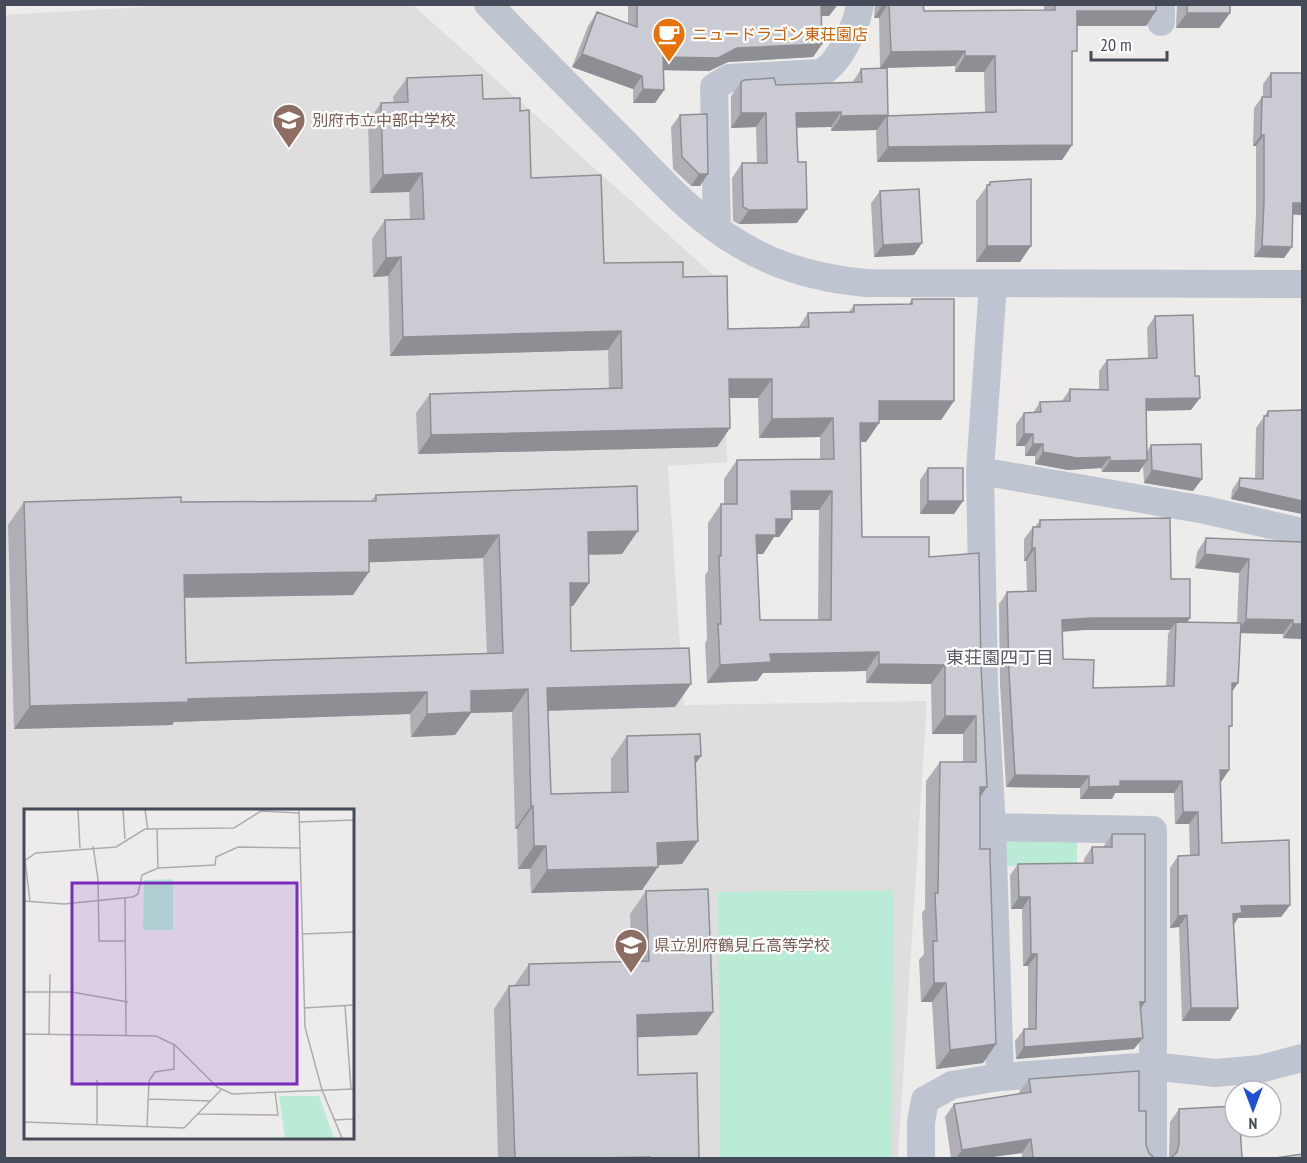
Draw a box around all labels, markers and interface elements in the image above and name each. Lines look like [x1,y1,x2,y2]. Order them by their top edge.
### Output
cafe icon: ニュードラゴン東荘園店 [651,16,687,63]
place label: ニュードラゴン東荘園店 [692,24,868,44]
scale bar [1091,24,1168,62]
text: 20 m [1100,33,1132,56]
school or university icon: 別府市立中部中学校 [271,102,307,149]
place label: 別府市立中部中学校 [312,110,456,130]
district label: 東荘園四丁目 [946,646,1054,669]
inset map [24,809,354,1139]
school or university icon: 県立別府鶴見丘高等学校 [613,927,649,974]
place label: 県立別府鶴見丘高等学校 [654,935,830,955]
north arrow [1223,1079,1283,1139]
text: N [1249,1114,1257,1134]

